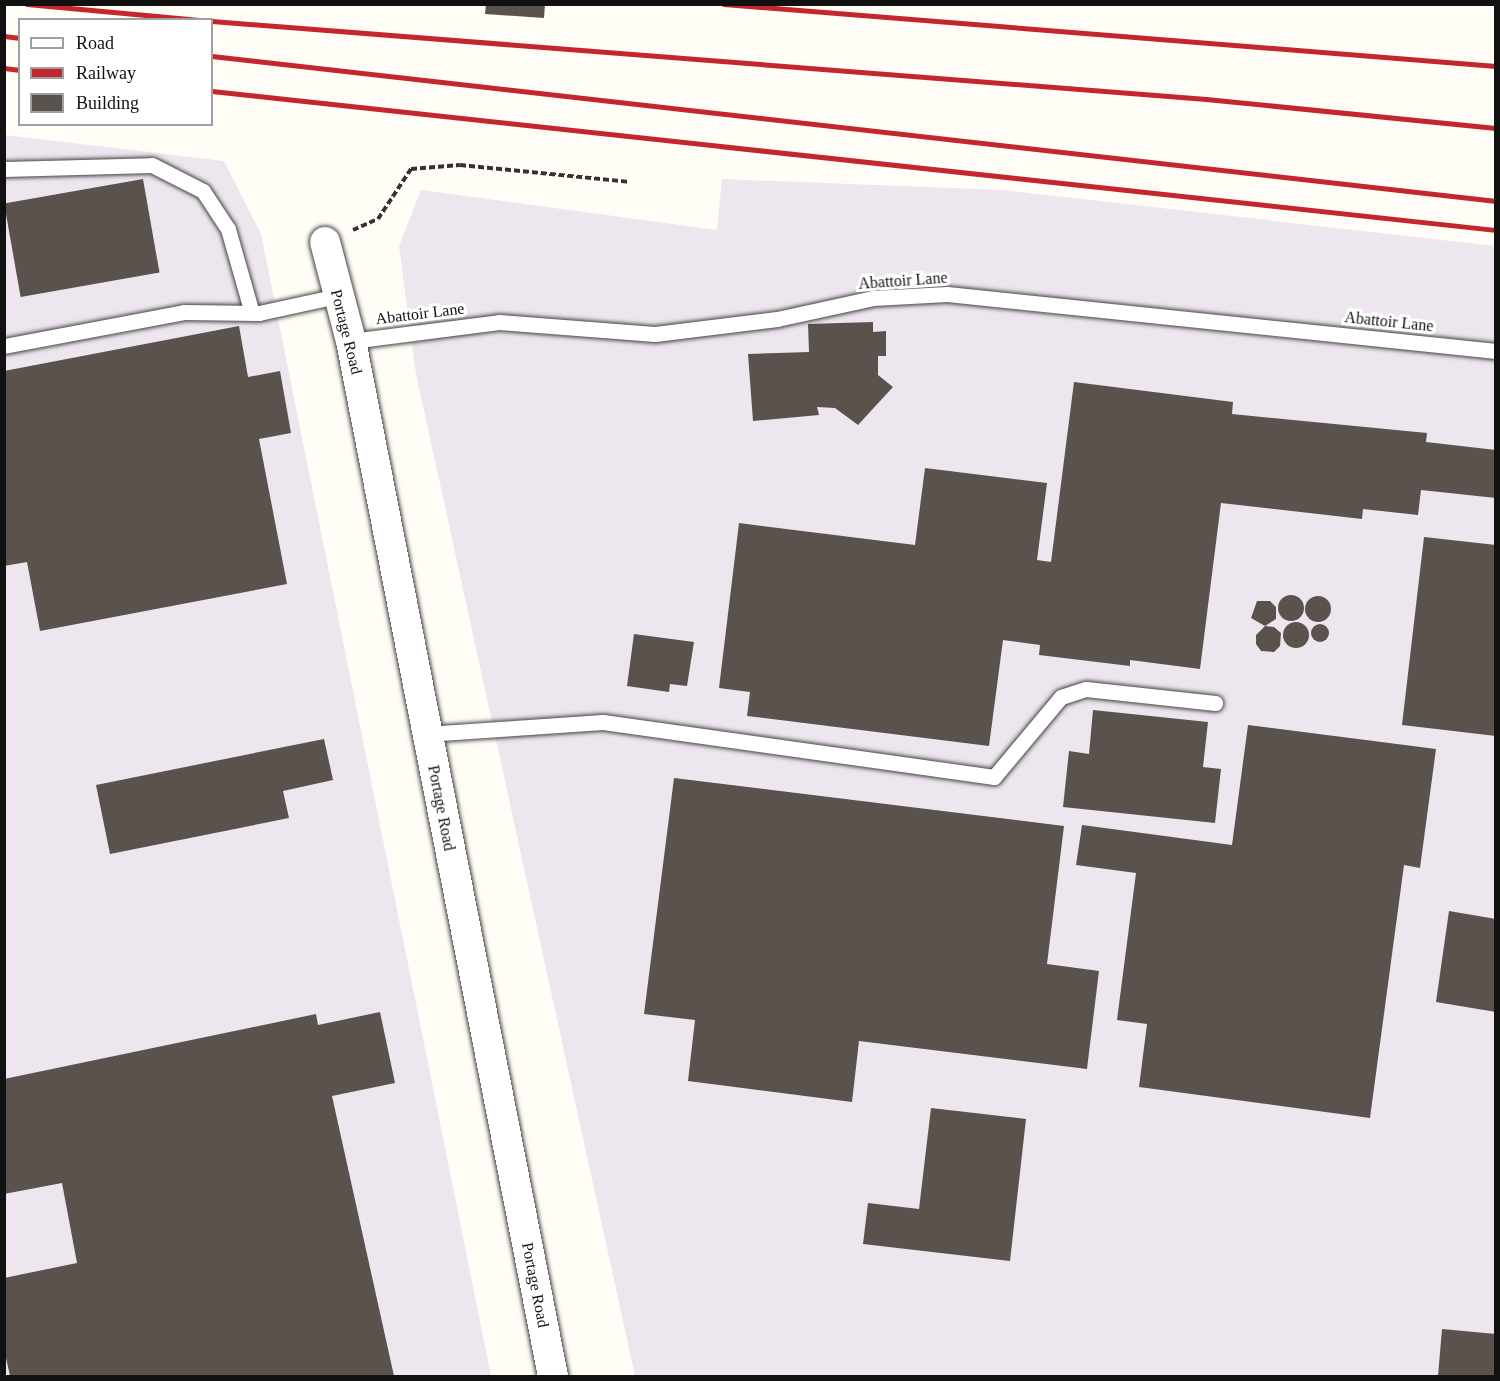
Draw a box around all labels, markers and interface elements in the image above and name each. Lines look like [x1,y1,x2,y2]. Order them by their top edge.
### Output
legend [18,18,213,126]
text: Road [76,33,114,53]
text: Railway [76,63,136,83]
text: Building [76,93,139,113]
street label: Abattoir Lane [858,268,948,294]
street label: Portage Road [326,288,366,376]
street label: Abattoir Lane [375,299,465,329]
street label: Abattoir Lane [1344,308,1434,336]
street label: Portage Road [423,764,459,852]
street label: Portage Road [517,1241,553,1329]

